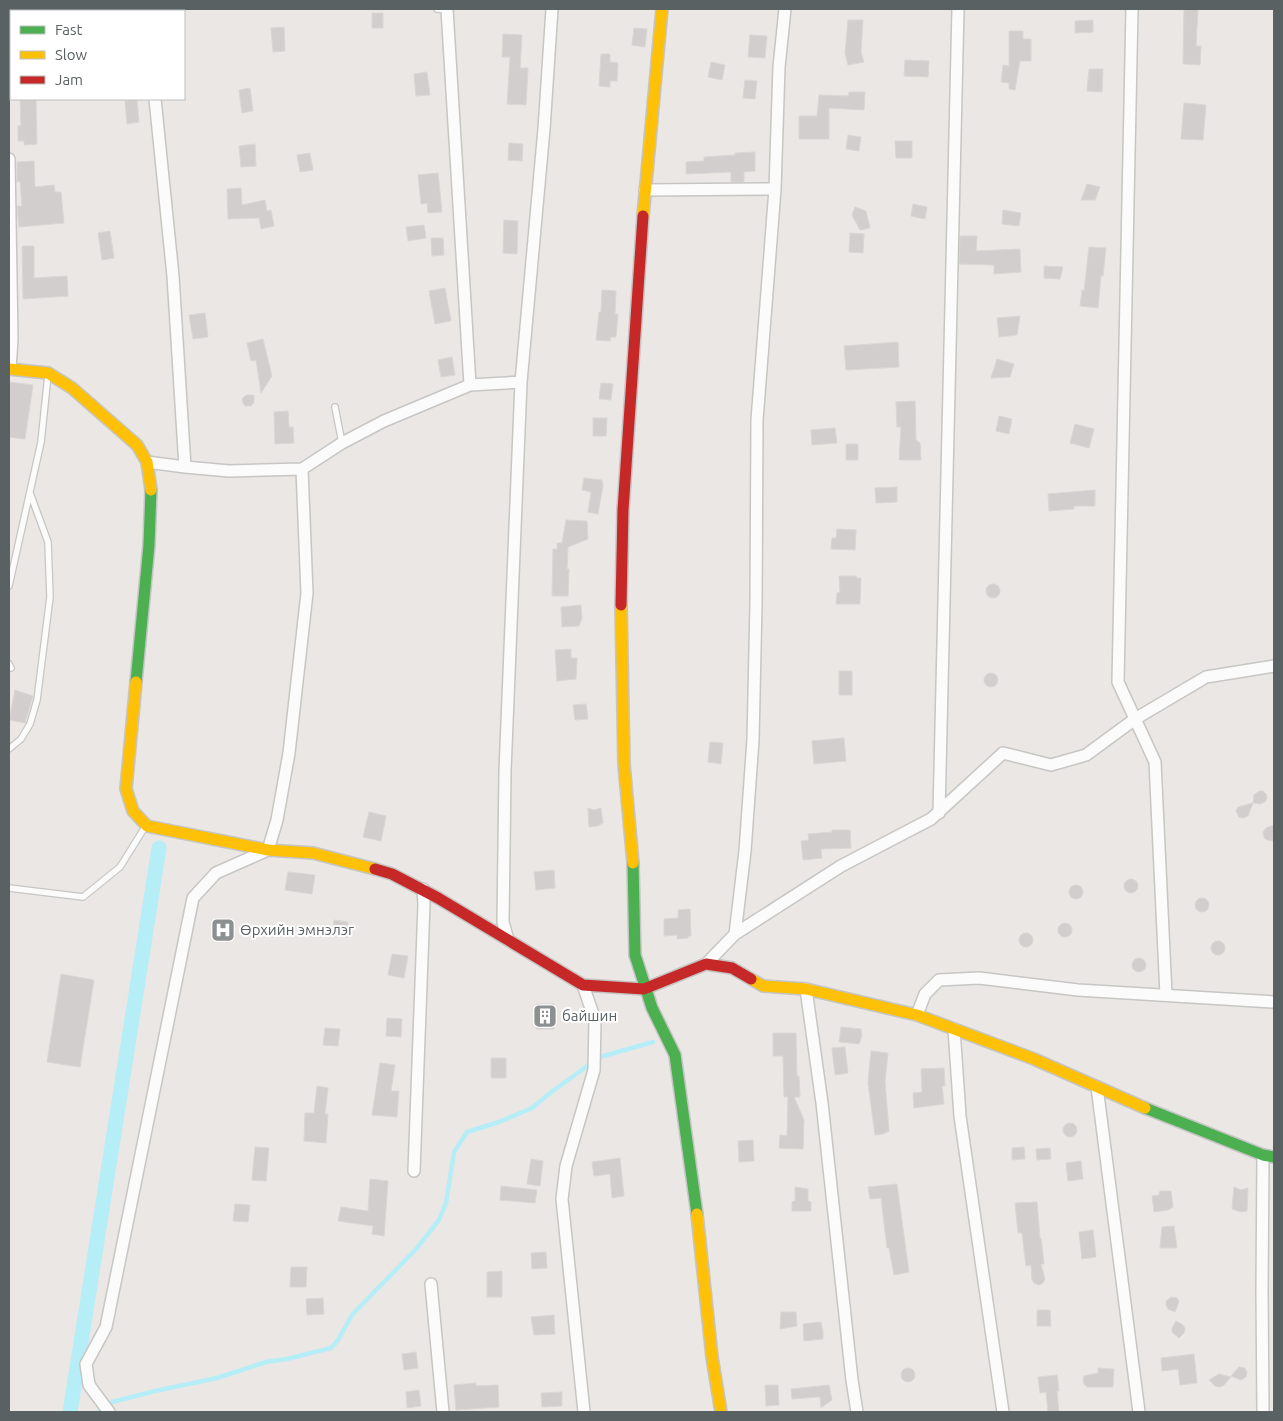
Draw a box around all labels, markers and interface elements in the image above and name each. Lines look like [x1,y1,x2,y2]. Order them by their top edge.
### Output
legend [10,10,185,100]
text: Fast [55,21,83,38]
text: Slow [55,46,88,63]
text: Jam [55,71,83,88]
hospital icon: Өрхийн эмнэлэг [210,917,236,943]
place label: Өрхийн эмнэлэг [240,921,354,938]
building icon: байшин [532,1003,558,1029]
place label: байшин [562,1007,617,1024]

